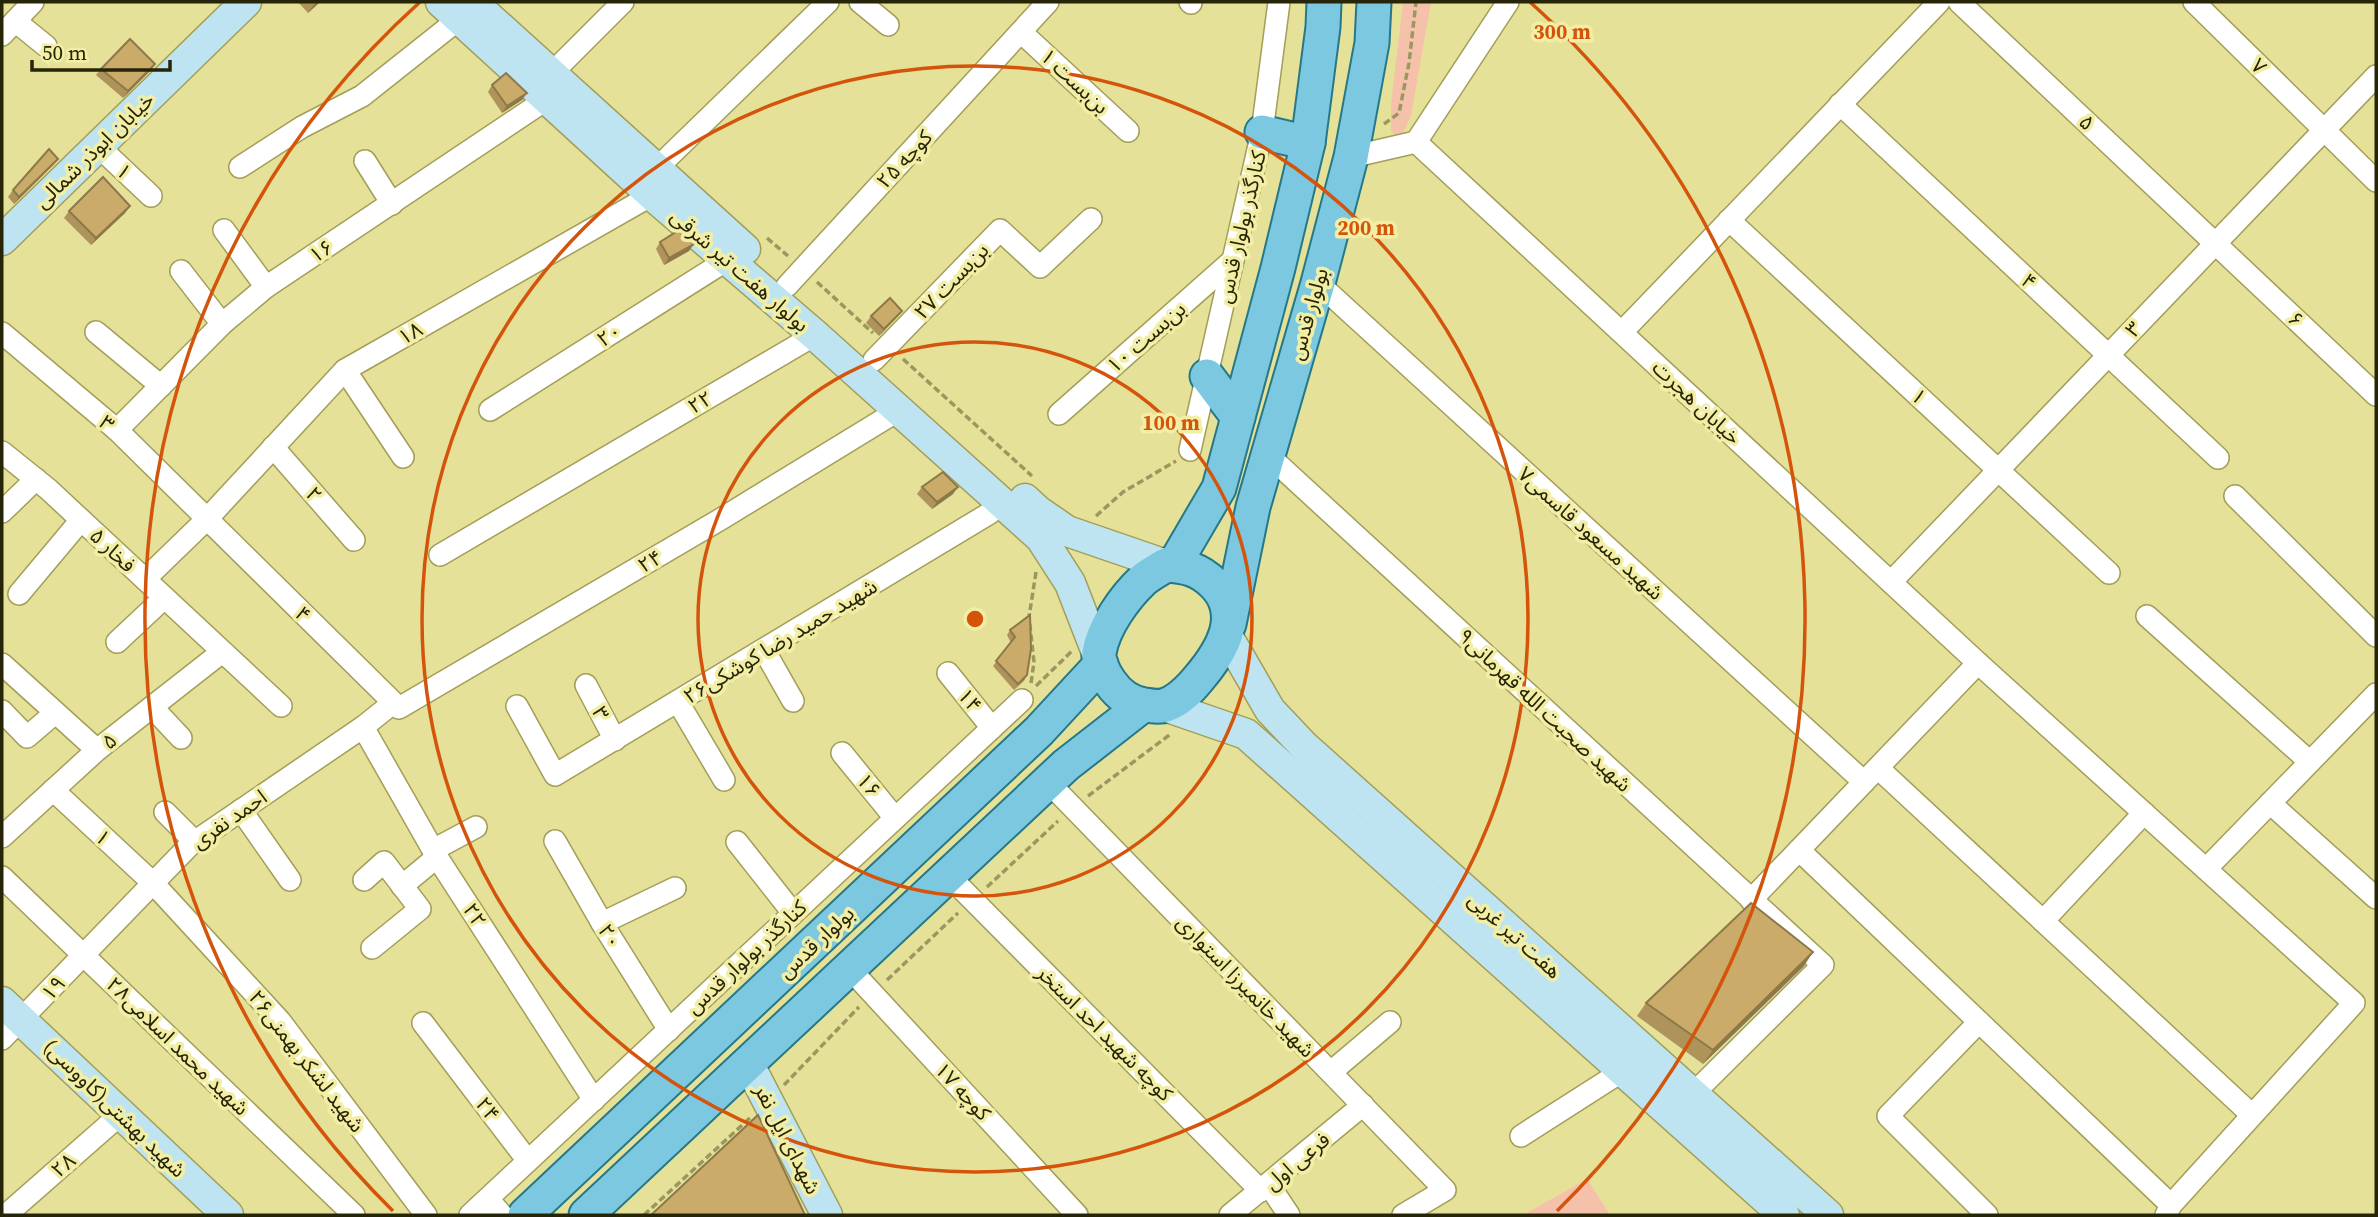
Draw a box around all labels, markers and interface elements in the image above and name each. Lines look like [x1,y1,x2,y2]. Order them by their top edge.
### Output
text: 300 m [1533,17,1591,46]
scale bar [32,28,170,72]
text: 50 m [42,38,87,67]
street label: بن‌بست ۱ [1034,42,1116,120]
street label: ۷ [2244,51,2274,81]
street label: خیابان ابوذر شمالی [28,85,160,215]
street label: ۵ [2073,107,2101,137]
street label: کوچه ۲۵ [869,123,939,195]
street label: کنارگذر بولوار قدس [1209,148,1273,306]
street label: ۱ [110,156,138,186]
street label: بولوار هفت تیر شرقی [664,202,816,338]
text: 200 m [1337,213,1395,242]
street label: ۱۶ [303,232,339,270]
street label: بن‌بست ۲۷ [907,236,995,326]
street label: بولوار قدس [1281,265,1335,363]
street label: ۴ [2015,266,2043,296]
street label: بن‌بست ۱۰ [1100,294,1192,380]
street label: ۶ [2282,304,2310,334]
street label: ۱۸ [392,314,428,352]
street label: ۳ [2118,315,2148,343]
street label: ۲۰ [591,316,627,354]
street label: خیابان هجرت [1646,353,1748,451]
street label: ۱ [1905,381,1933,411]
street label: ۲۲ [682,383,718,421]
street label: ۳ [93,408,121,438]
text: 100 m [1142,408,1200,437]
street label: شهید مسعود قاسمی۷ [1512,460,1670,606]
street label: ۲ [299,480,329,508]
street label: فخار ۵ [84,521,142,579]
street label: ۲۴ [632,542,668,580]
street label: شهید حمید رضا کوشکی۲۶ [678,571,882,711]
street label: ۴ [288,599,318,629]
centre of rings [963,607,987,631]
street label: شهید صحبت الله قهرمانی۹ [1452,622,1638,798]
street label: ۱۴ [951,682,989,718]
street label: ۳ [585,701,617,725]
street label: ۵ [95,726,123,756]
street label: ۱۶ [850,767,888,803]
street label: احمد نفری [186,782,272,856]
street label: ۱ [89,822,117,852]
street label: هفت تیر غربی [1462,885,1568,985]
street label: کنارگذر بولوار قدس [679,893,813,1021]
street label: ۲۲ [456,897,494,933]
street label: بولوار قدس [772,899,860,985]
street label: شهید خانمیرزا استواری [1170,908,1322,1064]
street label: ۲۰ [591,918,629,954]
street label: کوچه شهید احد استخر [1030,958,1180,1108]
street label: ۱۹ [34,969,72,1007]
street label: شهید محمد اسلامی۲۸ [100,970,256,1122]
street label: شهید لشکر بهمنی۲۶ [242,984,372,1138]
street label: شهید بهشتی(کاووسی) [37,1032,193,1184]
street label: کوچه ۱۷ [928,1055,998,1127]
street label: شهدای ایل نفر [747,1078,828,1199]
street label: ۲۴ [469,1091,507,1127]
street label: فرعی اول [1258,1125,1336,1197]
street label: ۲۸ [44,1146,82,1184]

